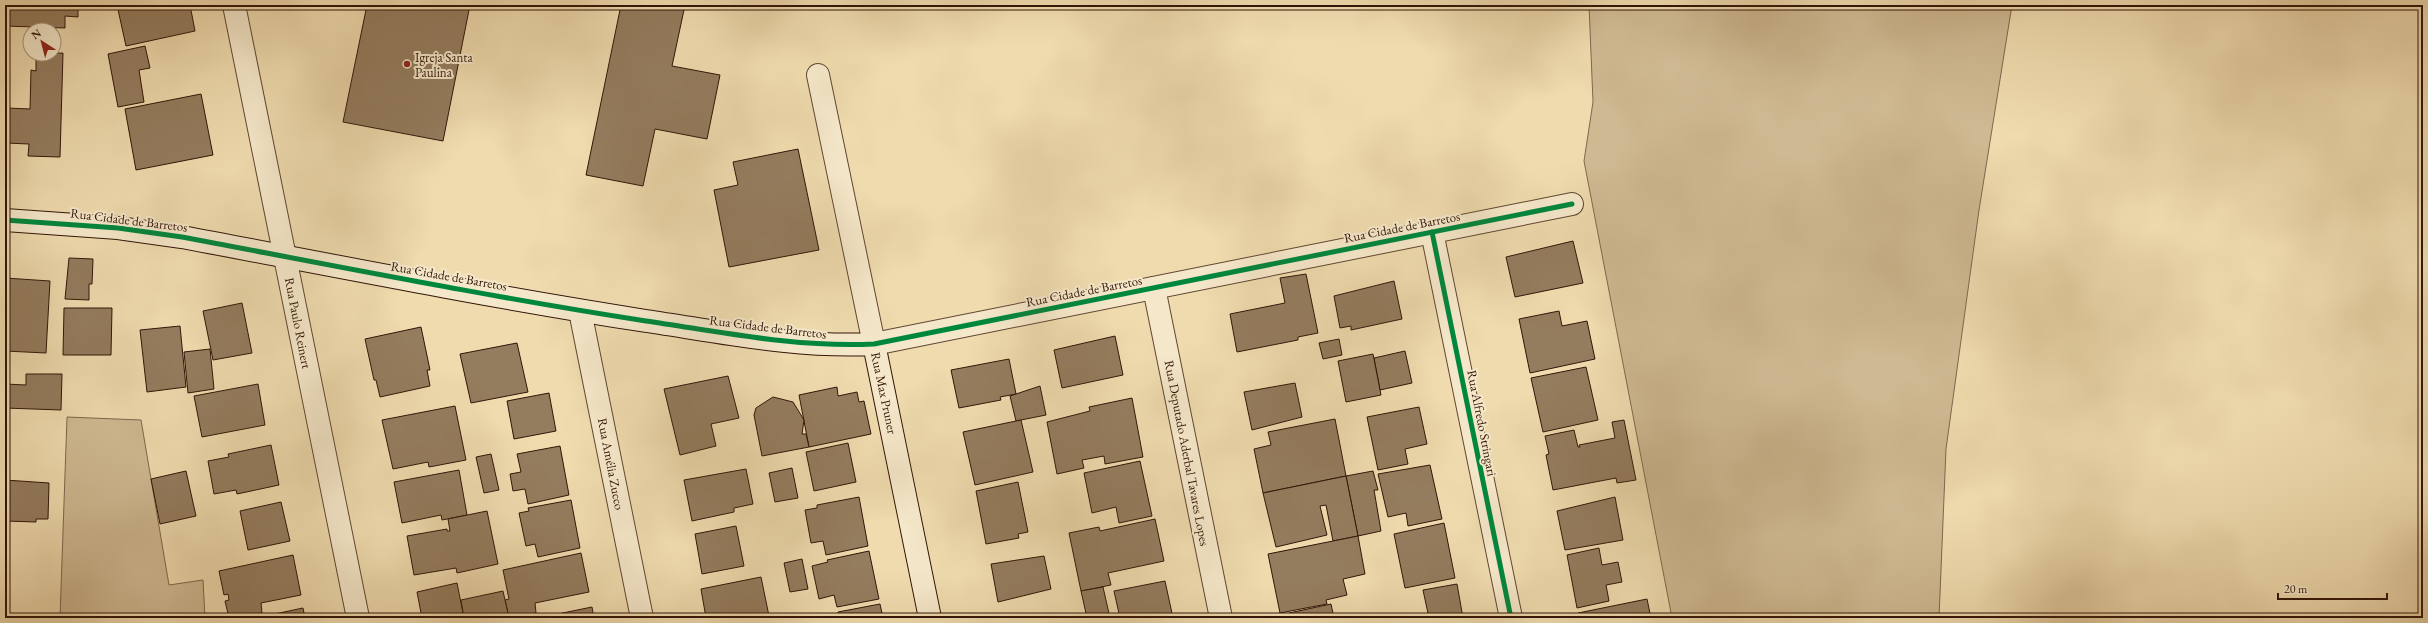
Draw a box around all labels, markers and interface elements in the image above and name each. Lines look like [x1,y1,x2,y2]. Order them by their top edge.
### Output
north arrow [22,22,62,62]
text: N [28,26,44,42]
place label: Igreja Santa Paulina [415,49,473,81]
marker: Igreja Santa Paulina [402,59,412,69]
street label: Rua Cidade de Barretos [69,204,189,236]
street label: Rua Cidade de Barretos [1343,207,1461,247]
street label: Rua Cidade de Barretos [389,257,509,295]
street label: Rua Cidade de Barretos [1025,271,1143,311]
street label: Rua Paulo Reinert [281,276,315,370]
street label: Rua Cidade de Barretos [708,311,828,343]
street label: Rua Max Pruner [867,350,901,436]
street label: Rua Deputado Aderbal Tavares Lopes [1161,359,1213,547]
street label: Rua Alfredo Stringari [1463,368,1501,478]
street label: Rua Amélia Zucco [594,417,628,511]
scale bar [2278,575,2387,601]
text: 20 m [2284,581,2308,597]

